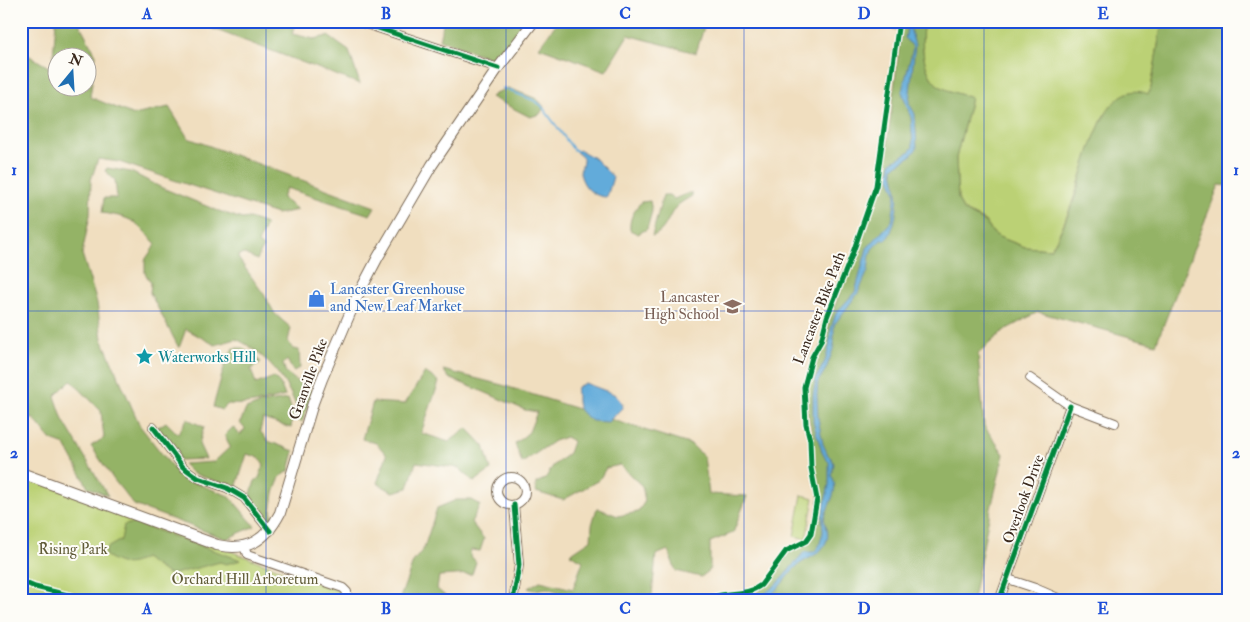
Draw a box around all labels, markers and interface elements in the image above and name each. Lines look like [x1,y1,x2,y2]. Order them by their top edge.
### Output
text: A [141,4,153,24]
text: B [381,4,391,24]
text: C [619,4,631,24]
text: D [857,4,871,24]
text: E [1097,4,1109,24]
north arrow [48,48,98,98]
text: N [66,50,85,70]
text: 1 [11,160,17,180]
text: 1 [1233,160,1239,180]
street label: Lancaster Bike Path [789,249,850,367]
place label: Lancaster Greenhouse and New Leaf Market [330,280,465,316]
shop icon: Lancaster Greenhouse and New Leaf Market [306,288,326,308]
place label: Lancaster High School [644,288,719,324]
school or university icon: Lancaster High School [723,296,743,316]
street label: Granville Pike [285,336,332,423]
place icon: Waterworks Hill [134,347,154,367]
place label: Waterworks Hill [157,348,256,367]
text: 2 [10,443,18,463]
text: 2 [1232,443,1240,463]
street label: Overlook Drive [999,452,1048,546]
park label: Rising Park [38,540,108,559]
park label: Orchard Hill Arboretum [172,570,319,589]
text: A [141,599,153,619]
text: B [381,599,391,619]
text: C [619,599,631,619]
text: D [857,599,871,619]
text: E [1097,599,1109,619]

